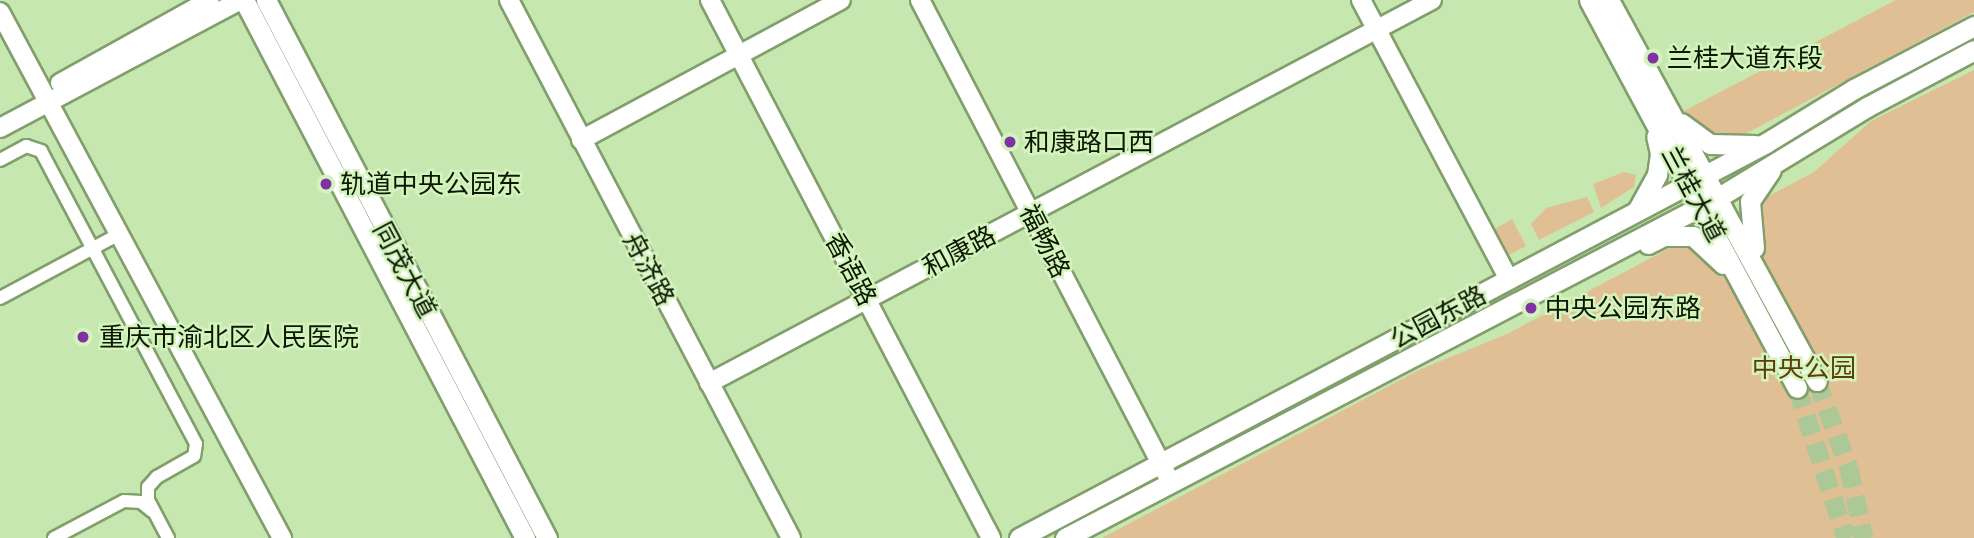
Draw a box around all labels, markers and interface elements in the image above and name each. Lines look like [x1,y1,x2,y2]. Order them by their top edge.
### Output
place label: 兰桂大道东段 [1667,42,1823,74]
marker: 兰桂大道东段 [1645,50,1661,66]
place label: 和康路口西 [1024,126,1154,158]
marker: 和康路口西 [1002,134,1018,150]
street label: 兰桂大道 [1656,141,1732,247]
place label: 轨道中央公园东 [340,168,522,200]
marker: 轨道中央公园东 [318,176,334,192]
street label: 福畅路 [1013,199,1077,283]
street label: 同茂大道 [367,217,443,323]
street label: 和康路 [917,219,1001,283]
street label: 舟济路 [617,227,681,311]
street label: 香语路 [819,227,883,311]
street label: 公园东路 [1385,279,1491,355]
place label: 中央公园东路 [1545,292,1701,324]
marker: 中央公园东路 [1523,300,1539,316]
place label: 重庆市渝北区人民医院 [99,321,359,353]
marker: 重庆市渝北区人民医院 [73,327,93,347]
park label: 中央公园 [1752,352,1856,384]

